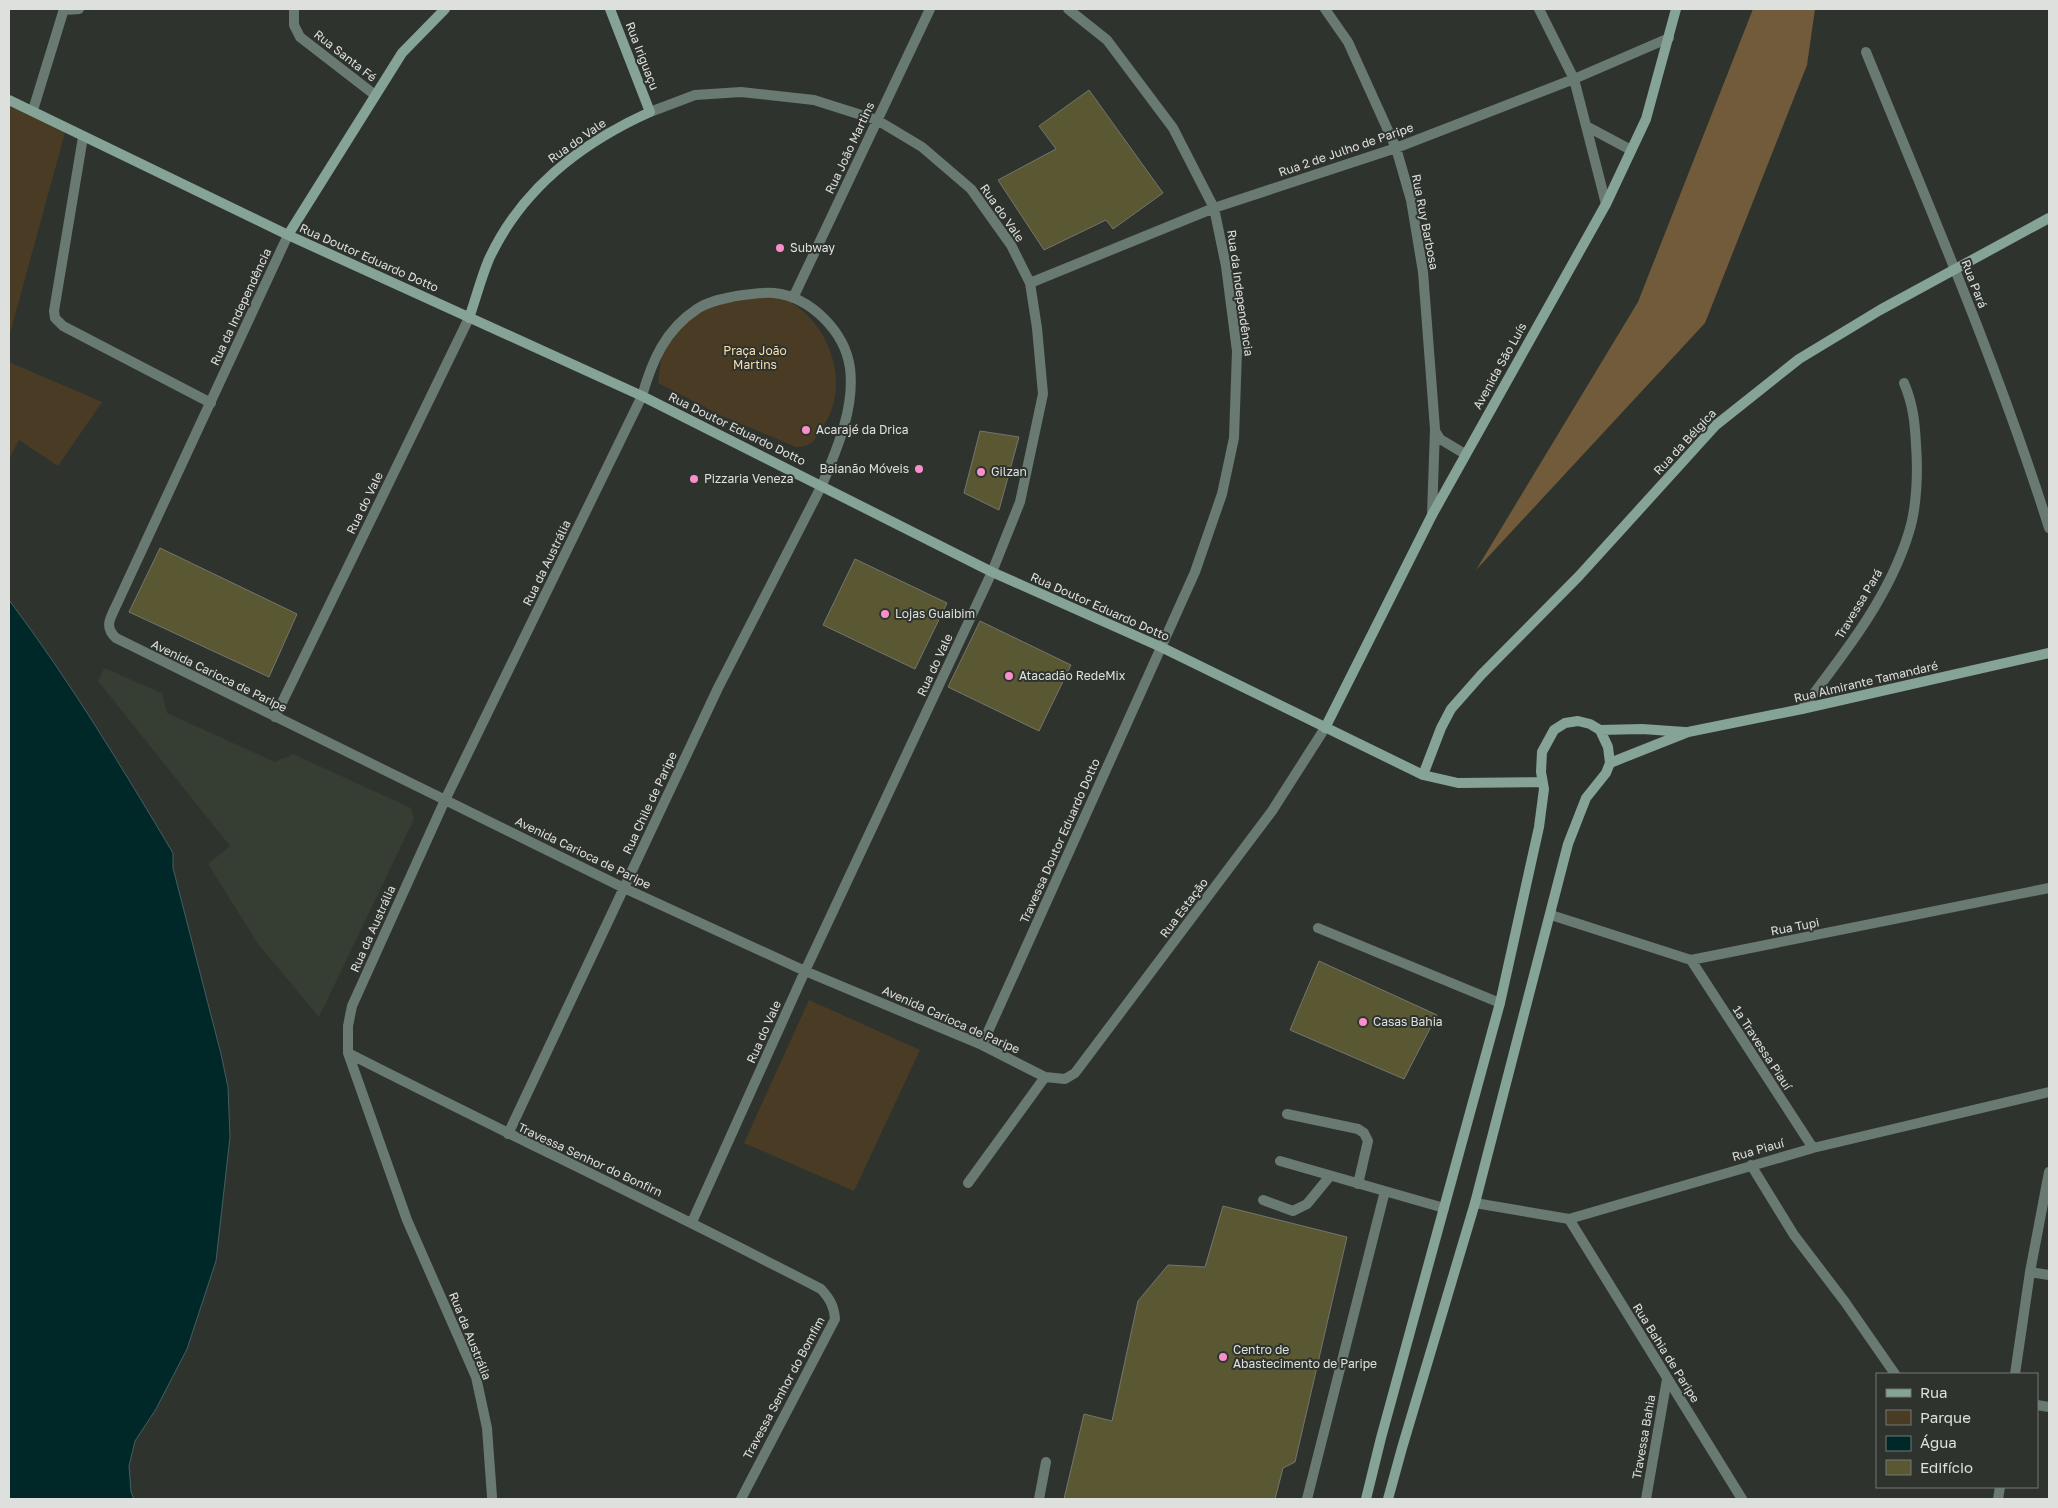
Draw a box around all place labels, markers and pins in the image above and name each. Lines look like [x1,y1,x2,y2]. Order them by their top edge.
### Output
place label: Subway [790,240,835,255]
marker: Subway [774,242,786,254]
place label: Acarajé da Drica [816,422,909,437]
marker: Acarajé da Drica [800,424,812,436]
place label: Baianão Móveis [820,461,909,476]
marker: Baianão Móveis [913,463,925,475]
place label: Gilzan [991,464,1027,479]
marker: Gilzan [975,466,987,478]
place label: Pizzaria Veneza [704,471,793,486]
marker: Pizzaria Veneza [688,473,700,485]
place label: Lojas Guaibim [895,606,975,621]
marker: Lojas Guaibim [879,608,891,620]
place label: Atacadão RedeMix [1019,668,1126,683]
marker: Atacadão RedeMix [1003,670,1015,682]
place label: Casas Bahia [1373,1014,1443,1029]
marker: Casas Bahia [1357,1016,1369,1028]
place label: Centro de Abastecimento de Paripe [1233,1342,1377,1371]
marker: Centro de Abastecimento de Paripe [1217,1351,1229,1363]

